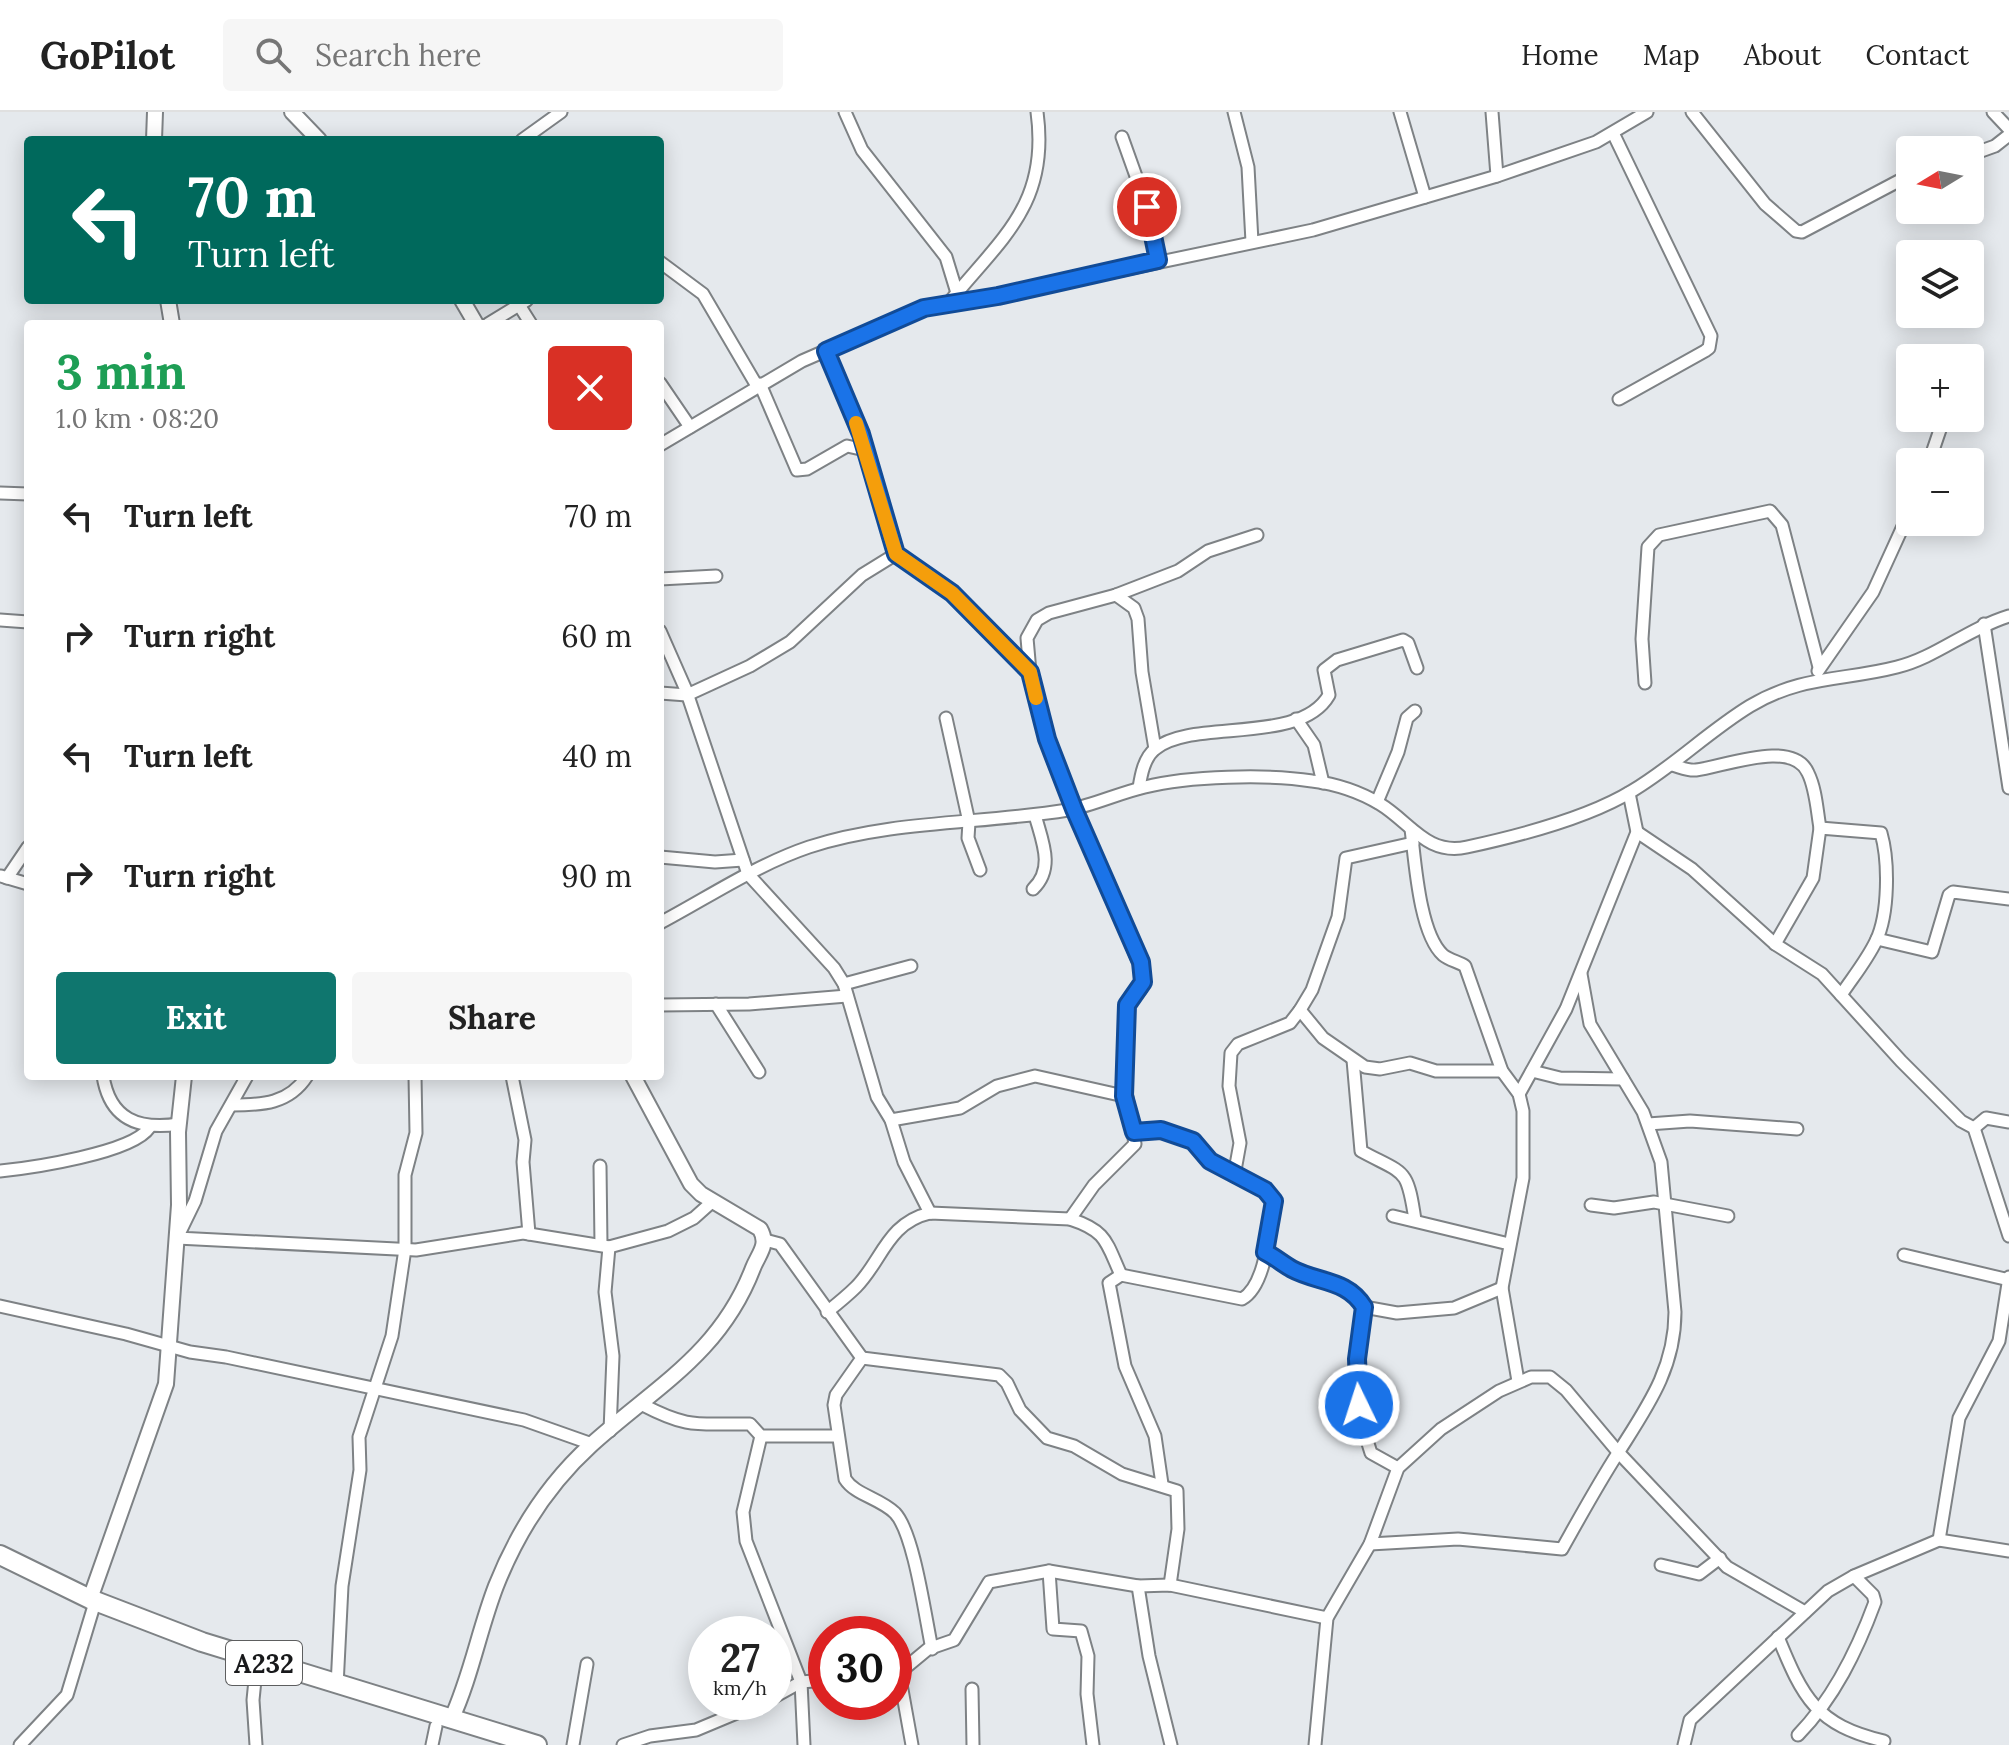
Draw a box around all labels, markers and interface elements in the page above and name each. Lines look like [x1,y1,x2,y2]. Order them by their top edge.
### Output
search box [223,19,783,91]
text: GoPilot [40,31,175,79]
icon: search [251,33,295,77]
text: Search here [315,36,482,74]
text: Home [1521,37,1599,73]
text: Map [1643,37,1700,73]
text: About [1744,37,1821,73]
text: Contact [1865,37,1969,73]
north arrow [1896,136,1984,224]
map controls [1896,136,1984,536]
text: 70 m [188,161,316,232]
icon: left [56,168,160,272]
pin [1113,173,1181,241]
icon: arrive [1125,185,1169,229]
text: Turn left [188,231,335,277]
button: layers [1896,240,1984,328]
text: 3 min [56,341,186,402]
button: + [1896,344,1984,432]
button: close [548,346,632,430]
text: 1.0 km · 08:20 [56,402,219,435]
button: − [1896,448,1984,536]
icon: left [56,494,100,538]
text: Turn left [124,497,252,535]
text: 70 m [565,497,632,535]
icon: right [56,614,100,658]
text: Turn right [124,617,275,655]
text: 60 m [561,617,632,655]
icon: left [56,734,100,778]
text: Turn left [124,737,252,775]
text: 40 m [562,737,632,775]
icon: right [56,854,100,898]
text: Turn right [124,857,275,895]
text: 90 m [561,857,632,895]
button: Exit [56,972,336,1064]
button: Share [352,972,632,1064]
position arrow [1317,1363,1401,1447]
speed limit sign: 30 [808,1616,912,1720]
text: 27 [720,1632,760,1683]
road number: A232 [226,1641,302,1685]
text: km/h [713,1675,767,1700]

